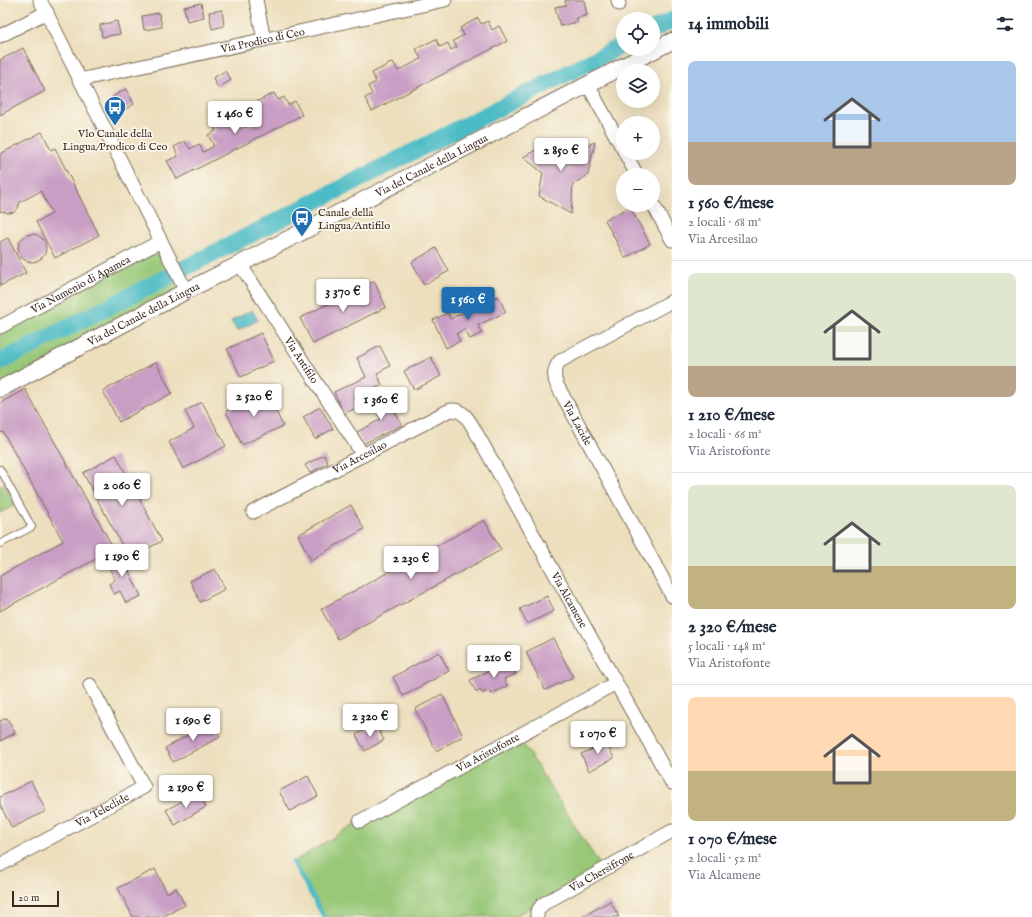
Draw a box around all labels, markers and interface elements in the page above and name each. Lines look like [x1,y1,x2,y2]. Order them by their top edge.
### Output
map controls [616,12,660,212]
button: locate [616,12,660,56]
icon: filters [994,13,1016,35]
text: 14 immobili [688,14,769,35]
street label: Via Prodico di Ceo [219,25,306,57]
button: layers [616,64,660,108]
icon: home [816,87,888,159]
bus stop icon: Vlo Canale della Lingua/Prodico di Ceo [102,94,128,127]
pin: 1 460 € [198,101,272,135]
text: 1 460 € [217,105,253,122]
button: + [616,116,660,160]
place label: Vlo Canale della Lingua/Prodico di Ceo [63,127,168,154]
street label: Via del Canale della Lingua [372,131,491,201]
pin: 2 850 € [524,138,598,172]
text: 2 850 € [543,142,579,159]
button: − [616,168,660,212]
text: 1 560 €/mese [688,193,774,214]
bus stop icon: Canale della Lingua/Antifilo [289,205,315,238]
place label: Canale della Lingua/Antifilo [318,206,390,233]
text: 2 locali · 68 m² [688,214,761,231]
text: Via Arcesilao [688,231,758,248]
street label: Via Numenio di Apamea [28,253,133,318]
street label: Via del Canale della Lingua [84,279,202,350]
pin: 3 370 € [306,279,380,313]
text: 3 370 € [325,283,361,300]
pin: 1 560 € [431,287,505,321]
text: 1 560 € [451,291,485,308]
icon: home [816,299,888,371]
street label: Via Antifilo [280,334,321,386]
pin: 2 520 € [217,384,291,418]
pin: 1 360 € [344,387,418,421]
text: 2 520 € [236,388,272,405]
text: 1 360 € [364,391,398,408]
street label: Via Lacide [559,398,595,448]
text: 1 210 €/mese [688,405,775,426]
text: 2 locali · 66 m² [688,426,762,443]
street label: Via Arcesilao [330,438,390,478]
text: Via Aristofonte [688,443,770,460]
pin: 2 060 € [85,473,159,507]
text: 2 060 € [103,477,141,494]
icon: home [816,511,888,583]
pin: 1 190 € [85,544,159,578]
pin: 2 230 € [374,546,448,580]
text: 1 190 € [104,548,140,565]
text: 2 230 € [393,550,429,567]
street label: Via Alcamene [547,569,590,631]
text: 2 320 €/mese [688,617,777,638]
text: 5 locali · 148 m² [688,638,766,655]
pin: 1 210 € [457,645,531,679]
text: 1 210 € [476,649,512,666]
text: Via Aristofonte [688,655,770,672]
pin: 2 320 € [333,704,407,738]
pin: 1 690 € [156,708,230,742]
text: 2 320 € [352,708,388,725]
text: 1 690 € [175,712,211,729]
pin: 1 070 € [561,721,635,755]
icon: home [816,723,888,795]
text: 1 070 € [580,725,617,742]
street label: Via Aristofonte [453,730,522,776]
pin: 2 190 € [149,775,223,809]
text: 2 190 € [168,779,204,796]
street label: Via Teleclide [72,790,132,831]
text: 1 070 €/mese [688,829,777,850]
street label: Via Chersifrone [566,848,637,896]
text: 2 locali · 52 m² [688,850,761,867]
text: Via Alcamene [688,867,761,884]
scale bar [12,889,59,908]
text: 20 m [18,891,39,905]

